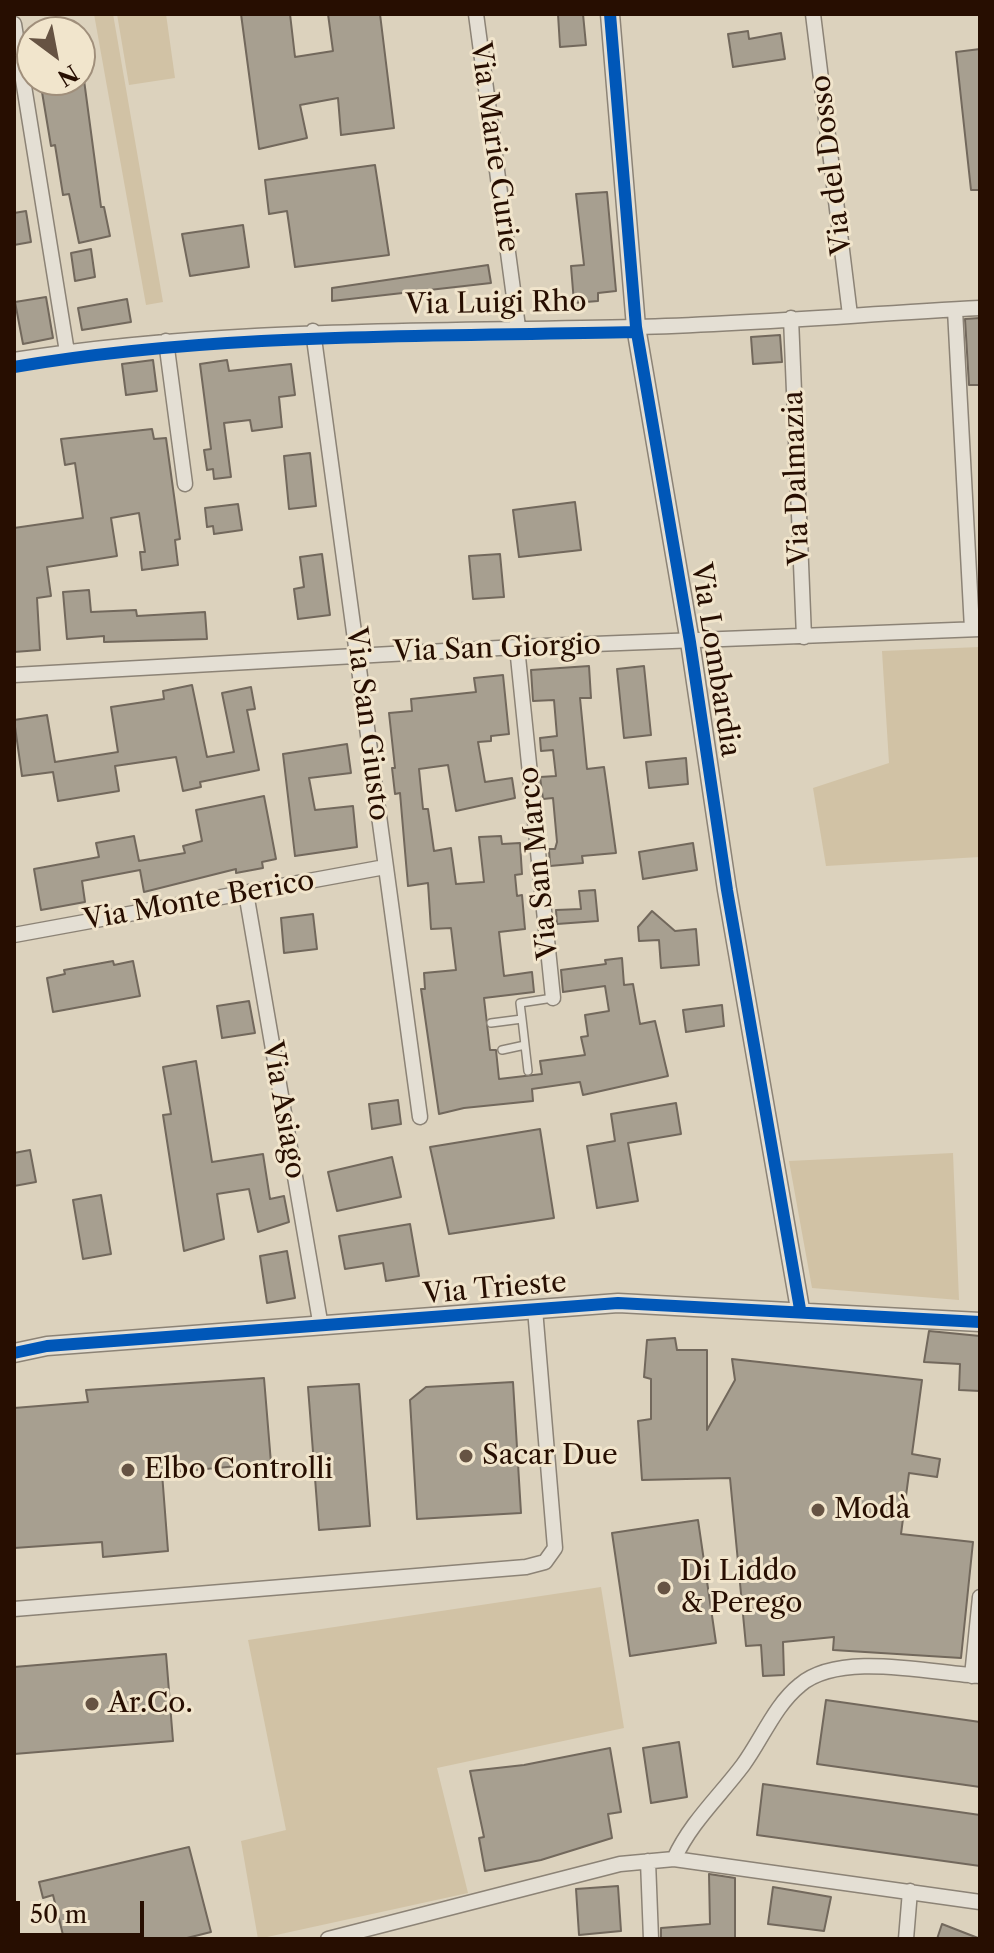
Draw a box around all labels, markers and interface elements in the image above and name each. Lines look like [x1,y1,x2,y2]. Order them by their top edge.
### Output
north arrow [16,16,96,96]
street label: Via Marie Curie [463,40,525,254]
text: N [53,59,83,92]
street label: Via del Dosso [804,73,860,257]
street label: Via Luigi Rho [405,286,587,322]
street label: Via Dalmazia [777,390,817,566]
street label: Via Lombardia [683,561,747,759]
street label: Via San Giusto [338,625,396,823]
street label: Via San Giorgio [393,629,601,669]
street label: Via San Marco [512,765,566,961]
street label: Via Monte Berico [81,864,317,938]
street label: Via Asiago [254,1039,312,1181]
street label: Via Trieste [422,1266,568,1312]
place label: Sacar Due [482,1439,618,1473]
marker: Sacar Due [457,1447,475,1465]
place label: Elbo Controlli [144,1453,333,1487]
marker: Elbo Controlli [119,1461,137,1479]
place label: Modà [834,1493,911,1527]
marker: Modà [809,1501,827,1519]
place label: Di Liddo & Perego [680,1555,802,1621]
marker: Di Liddo & Perego [655,1579,673,1597]
place label: Ar.Co. [108,1687,193,1721]
marker: Ar.Co. [83,1695,101,1713]
scale bar [20,1885,148,1935]
text: 50 m [30,1900,87,1929]

